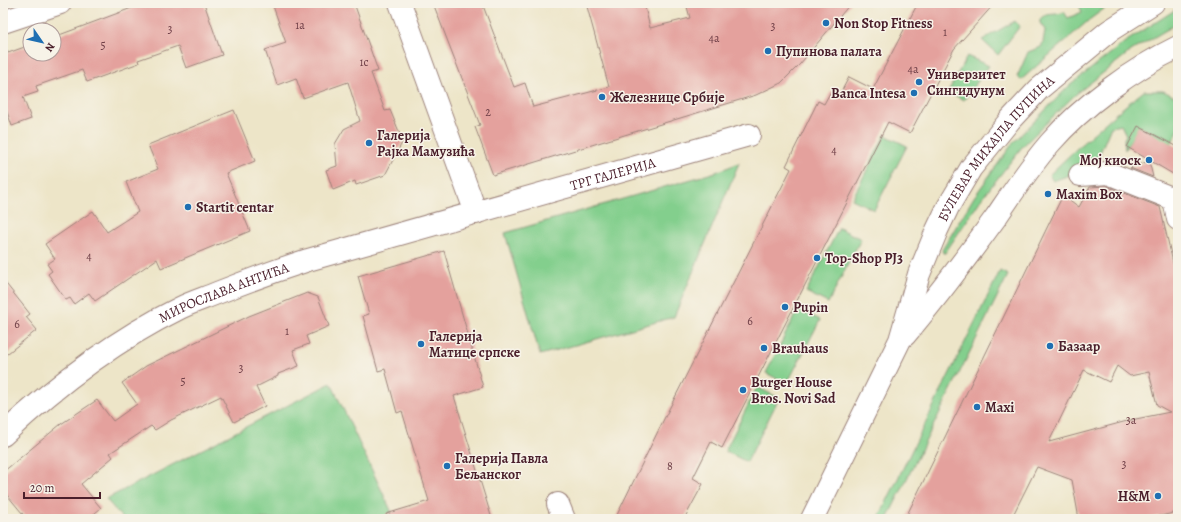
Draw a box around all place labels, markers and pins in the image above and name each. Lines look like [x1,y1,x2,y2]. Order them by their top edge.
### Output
place label: Non Stop Fitness [834,14,933,33]
marker: Non Stop Fitness [821,18,831,28]
place label: Пупинова палата [776,42,882,61]
marker: Пупинова палата [763,46,773,56]
place label: Универзитет Сингидунум [927,65,1006,100]
marker: Универзитет Сингидунум [914,77,924,87]
place label: Banca Intesa [831,84,906,103]
place label: Железнице Србије [610,88,725,107]
marker: Banca Intesa [909,88,919,98]
marker: Железнице Србије [597,92,607,102]
place label: Галерија Рајка Мамузића [377,126,475,161]
marker: Галерија Рајка Мамузића [364,138,374,148]
place label: Мој киоск [1080,151,1141,170]
marker: Мој киоск [1144,155,1154,165]
place label: Maxim Box [1056,185,1122,204]
marker: Maxim Box [1043,189,1053,199]
place label: Startit centar [196,198,274,217]
marker: Startit centar [183,202,193,212]
place label: Top-Shop PJ3 [825,249,903,268]
marker: Top-Shop PJ3 [812,253,822,263]
place label: Pupin [793,298,828,317]
marker: Pupin [780,302,790,312]
place label: Галерија Матице српске [429,327,521,362]
place label: Базаар [1058,337,1101,356]
marker: Галерија Матице српске [416,339,426,349]
place label: Brauhaus [772,339,829,358]
marker: Базаар [1045,341,1055,351]
marker: Brauhaus [759,343,769,353]
place label: Burger House Bros. Novi Sad [751,373,836,408]
marker: Burger House Bros. Novi Sad [738,385,748,395]
place label: Maxi [985,398,1014,417]
marker: Maxi [972,402,982,412]
place label: Галерија Павла Бељанског [455,449,548,484]
marker: Галерија Павла Бељанског [442,461,452,471]
place label: H&M [1118,487,1150,506]
marker: H&M [1153,491,1163,501]

